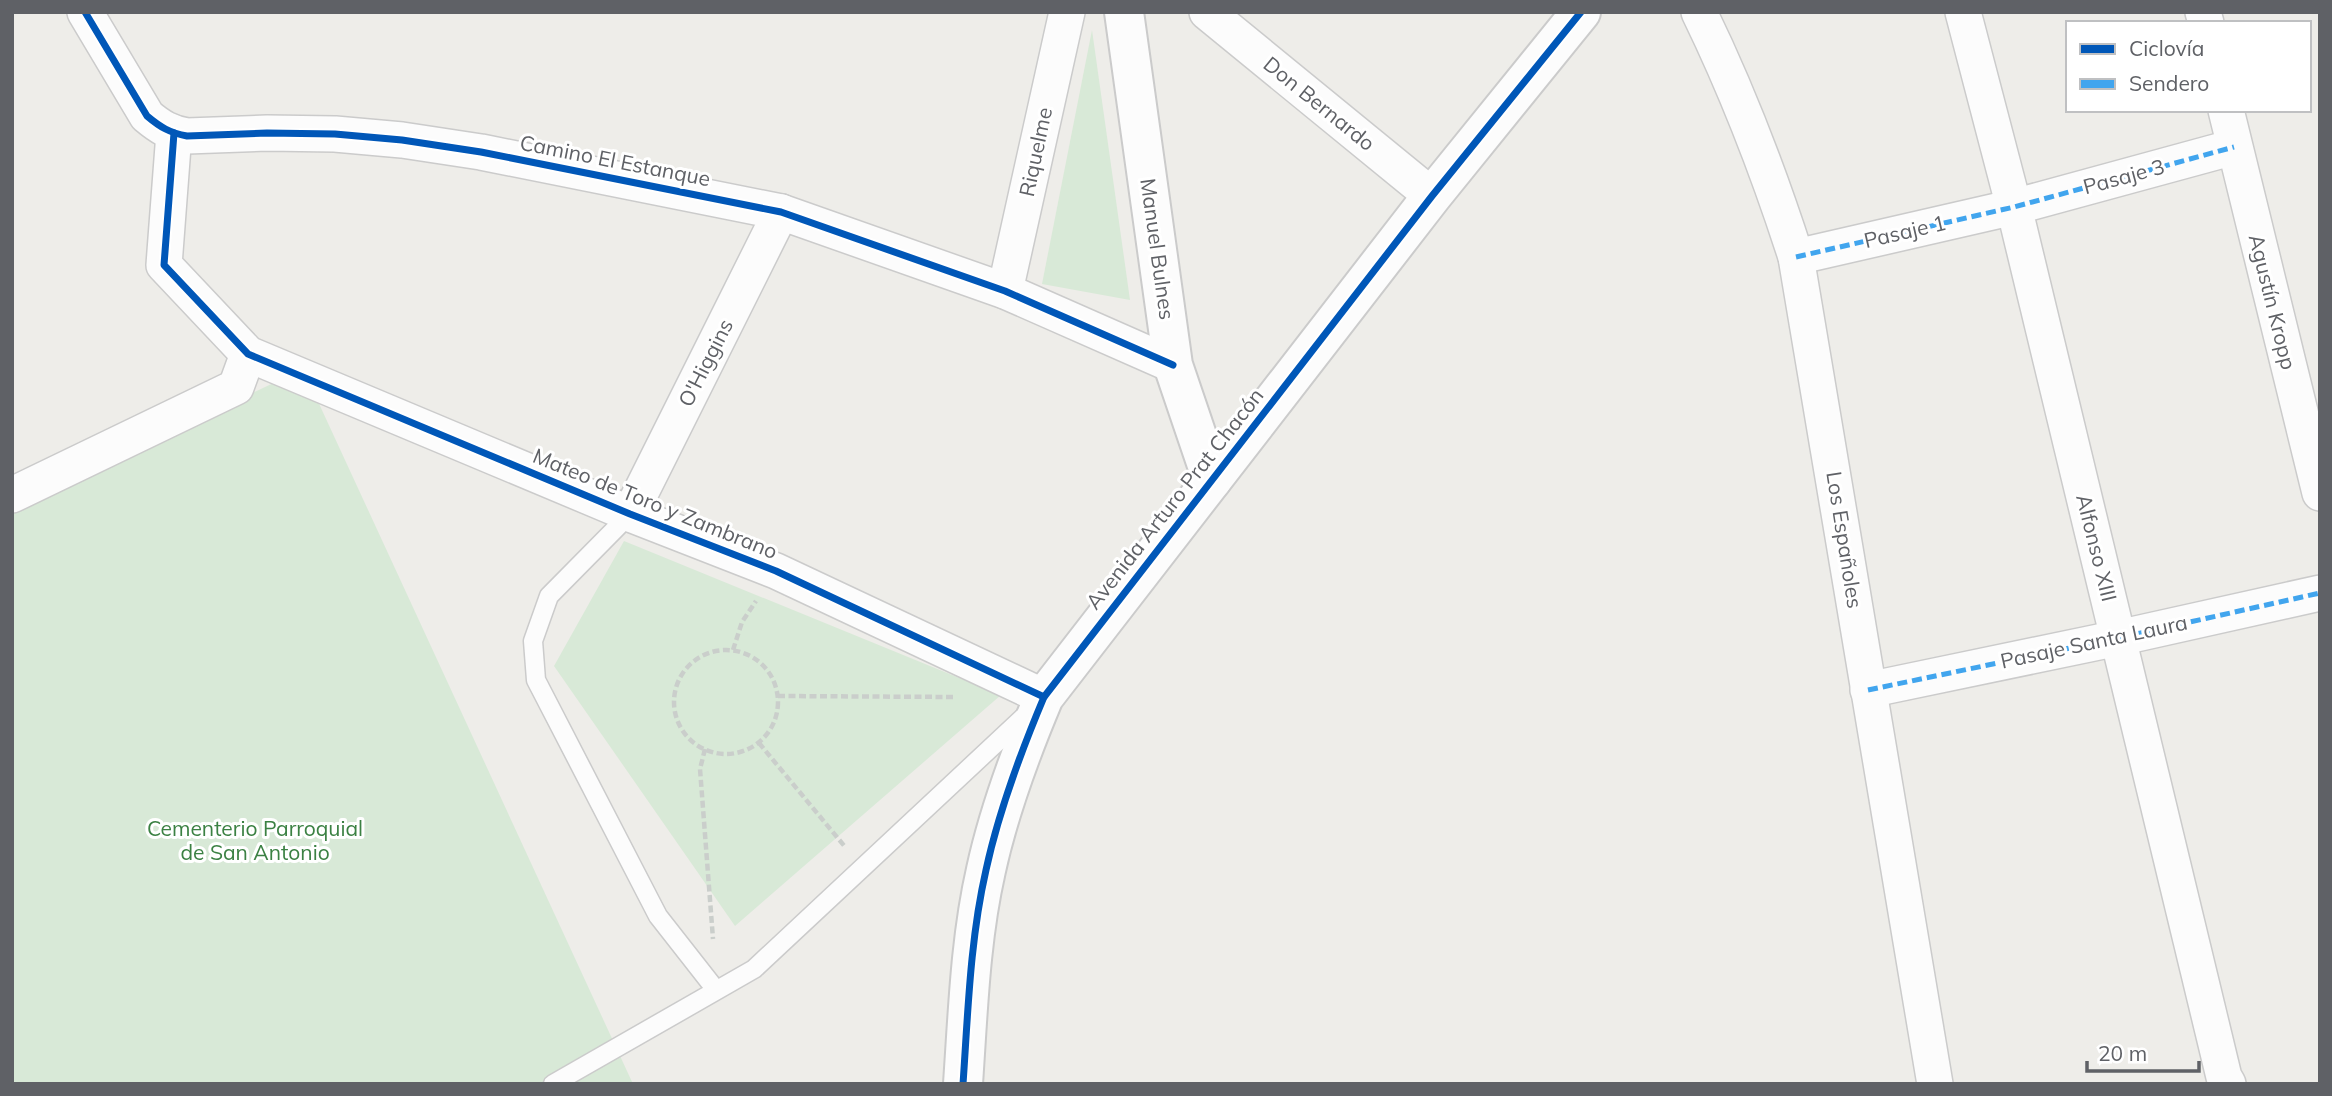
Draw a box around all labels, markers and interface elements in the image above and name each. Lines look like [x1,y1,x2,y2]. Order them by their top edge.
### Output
legend [2066,21,2311,112]
text: Ciclovía [2129,35,2204,61]
street label: Don Bernardo [1259,50,1381,156]
text: Sendero [2129,70,2209,96]
street label: Riquelme [1013,105,1057,199]
street label: Camino El Estanque [518,129,713,191]
street label: Pasaje 3 [2080,153,2167,199]
street label: Manuel Bulnes [1135,176,1181,321]
street label: Pasaje 1 [1861,209,1948,253]
street label: Agustín Kropp [2244,231,2302,372]
street label: O'Higgins [672,314,738,411]
street label: Avenida Arturo Prat Chacón [1080,383,1269,614]
street label: Mateo de Toro y Zambrano [529,442,781,564]
street label: Los Españoles [1821,470,1869,610]
street label: Alfonso XIII [2071,492,2123,604]
street label: Pasaje Santa Laura [1998,609,2190,674]
park label: Cementerio Parroquial de San Antonio [147,815,363,865]
scale bar [2087,1030,2199,1074]
text: 20 m [2098,1040,2147,1066]

